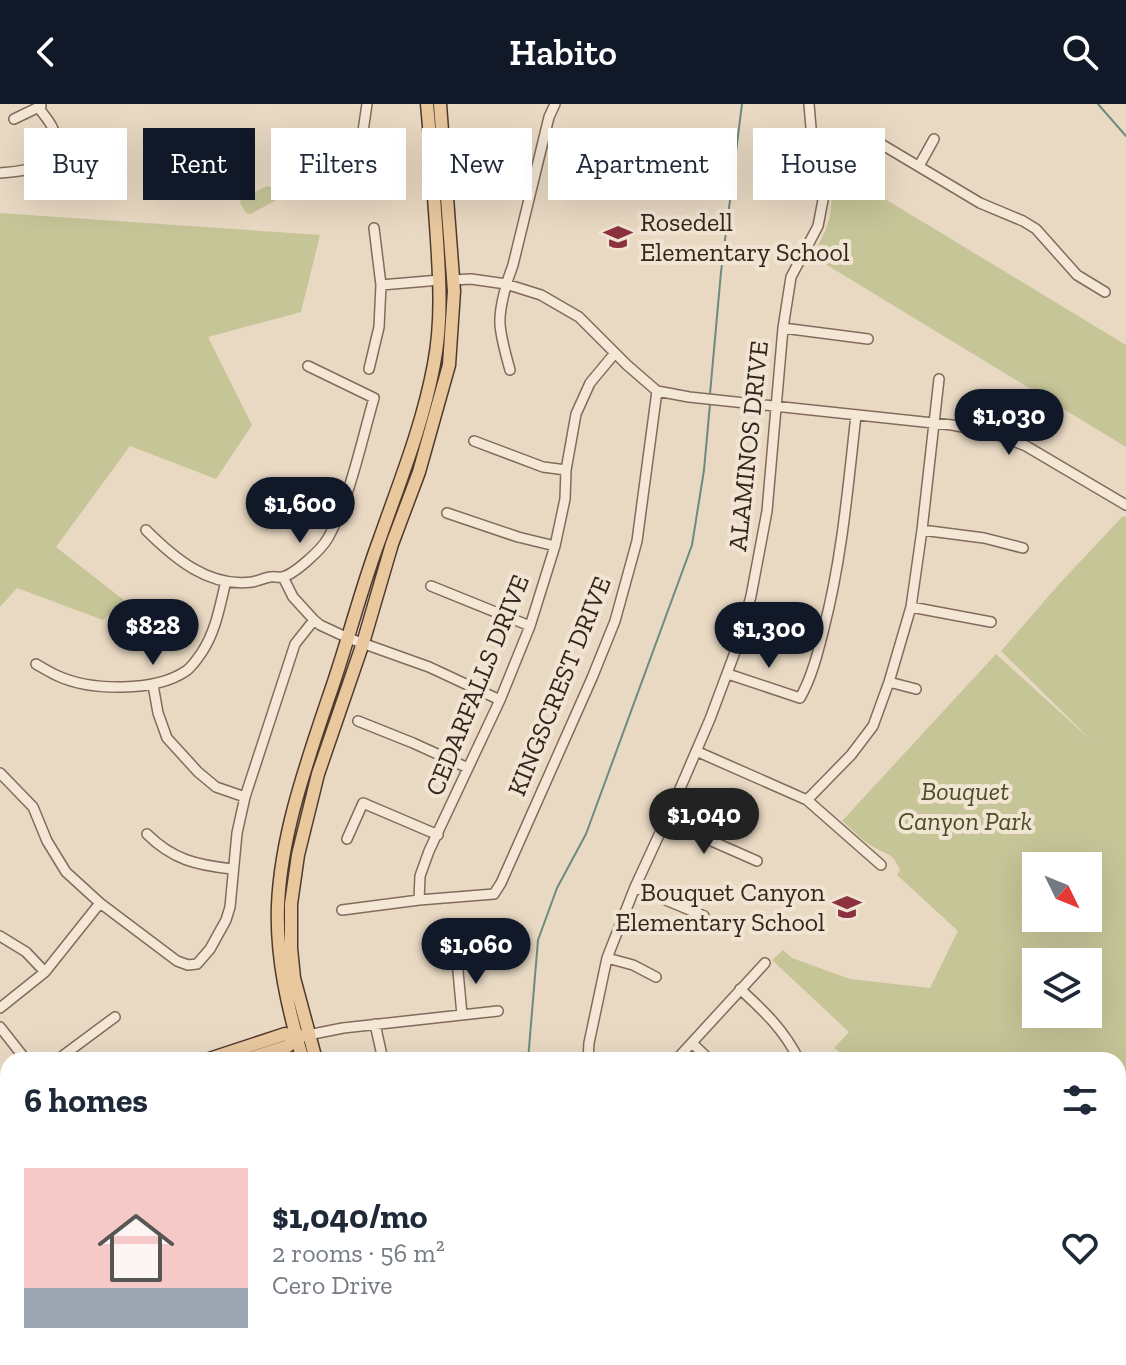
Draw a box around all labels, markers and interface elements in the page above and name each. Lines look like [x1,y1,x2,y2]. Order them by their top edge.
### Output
icon: back [24,30,68,74]
icon: search [1058,30,1102,74]
text: Habito [509,31,617,74]
chip: Buy [24,128,127,200]
chip: Rent [143,128,255,200]
chip: Filters [271,128,406,200]
chip: New [422,128,532,200]
chip: Apartment [548,128,737,200]
chip: House [753,128,885,200]
place label: Rosedell Elementary School [640,206,850,268]
school or university icon: Rosedell Elementary School [603,222,633,252]
street label: ALAMINOS DRIVE [721,339,775,553]
pin: $1,030 [944,389,1074,457]
text: $1,030 [973,399,1045,431]
pin: $1,600 [235,477,365,545]
text: $1,600 [264,487,336,519]
street label: CEDARFALLS DRIVE [418,570,536,800]
street label: KINGSCREST DRIVE [500,572,618,800]
pin: $828 [106,599,200,667]
pin: $1,300 [704,602,834,670]
text: $828 [126,609,180,641]
text: $1,300 [733,612,805,644]
park label: Bouquet Canyon Park [898,775,1032,837]
pin: $1,040 [639,788,769,856]
text: $1,040 [667,798,741,830]
north arrow [1022,852,1102,932]
map controls [1022,852,1102,1028]
place label: Bouquet Canyon Elementary School [615,876,825,938]
school or university icon: Bouquet Canyon Elementary School [832,892,862,922]
pin: $1,060 [411,918,541,986]
text: $1,060 [440,928,512,960]
button: layers [1022,948,1102,1028]
icon: filters [1058,1078,1102,1122]
text: 6 homes [24,1080,148,1121]
text: $1,040/mo [272,1196,428,1237]
icon: home [88,1200,184,1296]
icon: heart [1058,1226,1102,1270]
text: 2 rooms · 56 m² [272,1237,445,1269]
text: Cero Drive [272,1269,392,1301]

